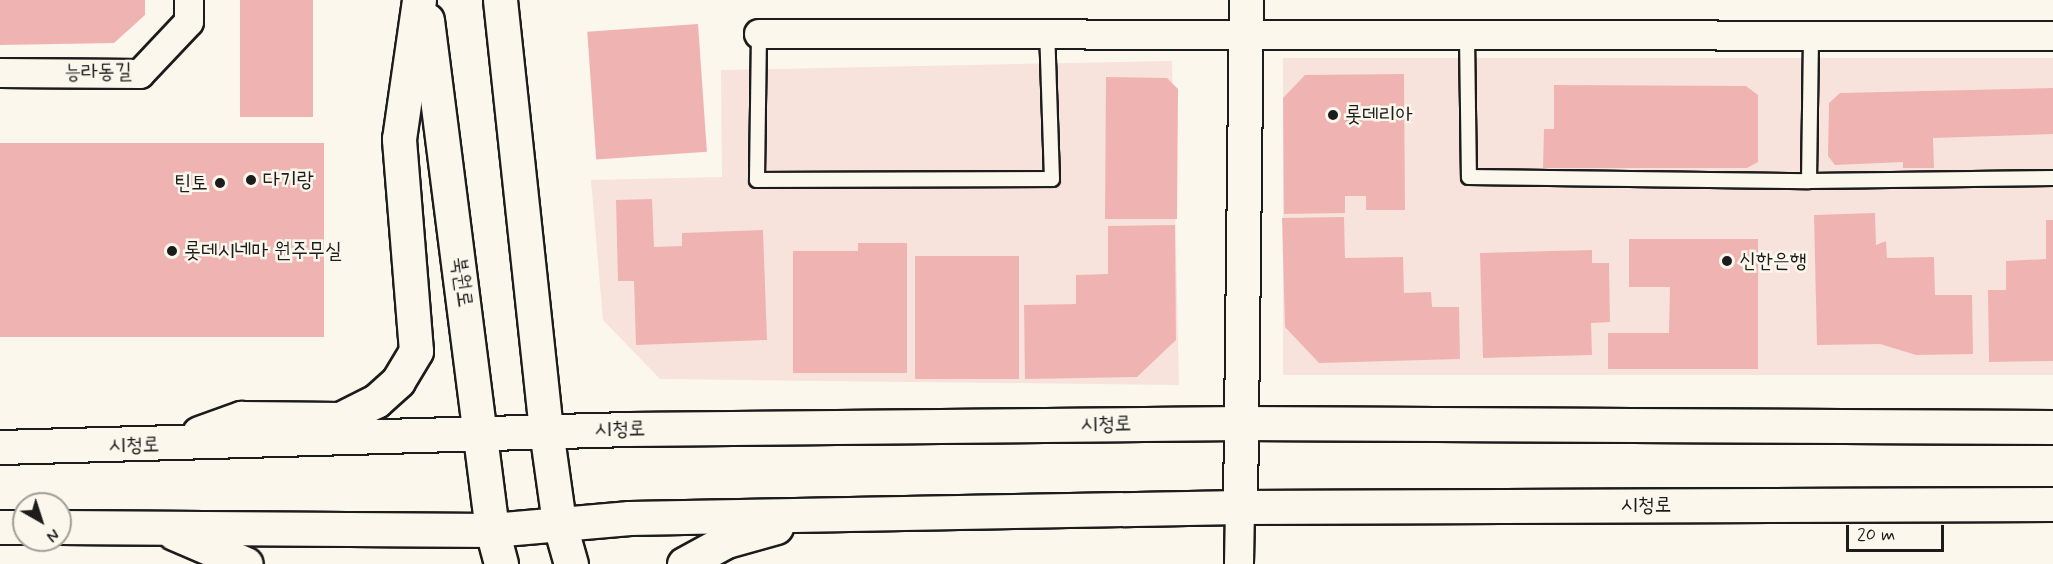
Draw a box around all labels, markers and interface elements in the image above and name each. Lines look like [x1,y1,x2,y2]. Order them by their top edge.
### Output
street label: 능라동길 [64,59,132,85]
place label: 롯데리아 [1345,102,1413,128]
marker: 롯데리아 [1326,108,1340,122]
place label: 다기랑 [263,167,314,193]
place label: 틴토 [174,170,208,196]
marker: 다기랑 [244,173,258,187]
marker: 틴토 [213,176,227,190]
place label: 롯데시네마 원주무실 [184,238,342,264]
marker: 롯데시네마 원주무실 [165,244,179,258]
place label: 신한은행 [1739,248,1807,274]
marker: 신한은행 [1720,254,1734,268]
street label: 북원로 [446,255,478,309]
street label: 시청로 [1080,411,1132,437]
street label: 시청로 [594,416,646,442]
street label: 시청로 [108,432,160,458]
north arrow [12,492,72,552]
street label: 시청로 [1621,492,1671,518]
scale bar [1849,513,1946,551]
text: N [42,523,63,546]
text: 20 m [1857,523,1895,547]

